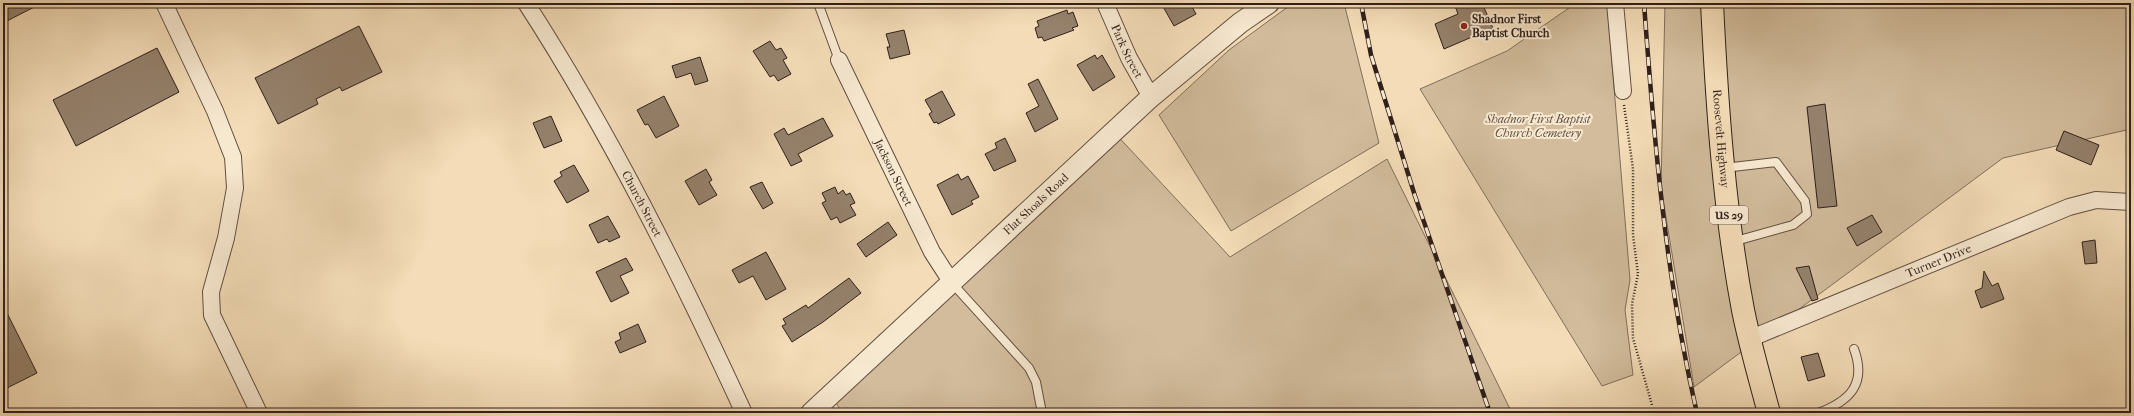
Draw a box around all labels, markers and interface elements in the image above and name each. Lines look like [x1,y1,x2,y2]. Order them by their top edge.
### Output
place label: Shadnor First Baptist Church [1472,12,1550,41]
marker: Shadnor First Baptist Church [1459,21,1469,31]
street label: Park Street [1108,22,1146,81]
street label: Roosevelt Highway [1710,89,1732,189]
park label: Shadnor First Baptist Church Cemetery [1485,112,1592,140]
street label: Jackson Street [871,136,916,209]
street label: Church Street [619,168,665,240]
street label: Flat Shoals Road [1000,170,1072,238]
road number: US 29 [1710,206,1748,224]
street label: Turner Drive [1904,241,1973,281]

